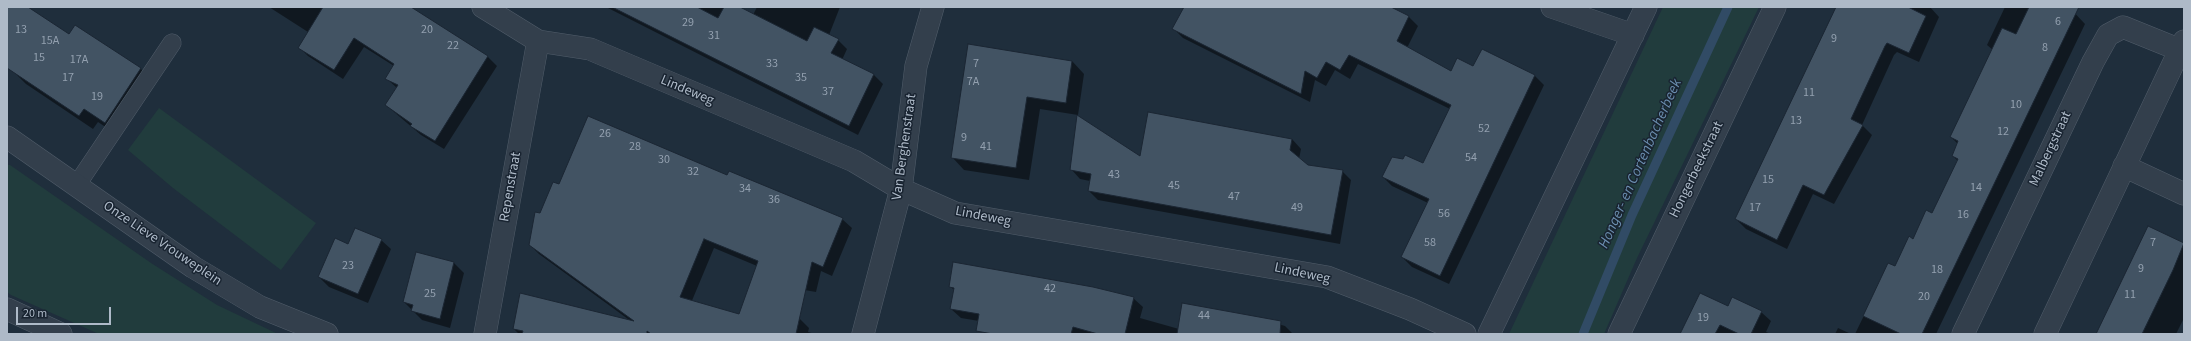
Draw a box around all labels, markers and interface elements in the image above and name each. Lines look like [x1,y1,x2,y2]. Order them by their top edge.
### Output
house number: 6 [2055,15,2061,29]
house number: 29 [682,16,694,30]
house number: 13 [15,23,27,37]
house number: 20 [421,23,433,37]
house number: 31 [708,29,720,43]
house number: 9 [1831,32,1837,46]
house number: 15A [41,34,59,48]
house number: 22 [447,39,459,53]
house number: 8 [2042,41,2048,55]
house number: 15 [33,51,45,65]
house number: 17A [70,53,88,67]
house number: 33 [766,57,778,71]
house number: 7 [973,57,979,71]
house number: 17 [62,71,74,85]
house number: 35 [795,71,807,85]
street label: Lindeweg [658,72,716,110]
house number: 7A [967,75,979,89]
water label: Honger- en Cortenbacherbeek [1595,76,1687,252]
house number: 37 [822,85,834,99]
house number: 11 [1803,86,1815,100]
house number: 19 [91,90,103,104]
street label: Van Berghenstraat [889,93,921,201]
house number: 10 [2010,98,2022,112]
street label: Malbergstraat [2026,109,2076,189]
house number: 13 [1790,114,1802,128]
street label: Hongerbeekstraat [1666,119,1728,221]
house number: 52 [1478,122,1490,136]
house number: 12 [1997,125,2009,139]
house number: 26 [599,127,611,141]
house number: 9 [961,131,967,145]
house number: 28 [629,140,641,154]
house number: 41 [980,140,992,154]
street label: Repenstraat [497,151,525,223]
house number: 54 [1465,151,1477,165]
house number: 30 [658,153,670,167]
house number: 32 [687,165,699,179]
house number: 43 [1108,168,1120,182]
house number: 15 [1762,173,1774,187]
house number: 45 [1168,179,1180,193]
house number: 14 [1970,181,1982,195]
house number: 34 [739,182,751,196]
house number: 47 [1228,190,1240,204]
house number: 36 [768,193,780,207]
street label: Onze Lieve Vrouweplein [100,198,224,290]
house number: 49 [1291,201,1303,215]
house number: 17 [1749,201,1761,215]
street label: Lindeweg [954,203,1012,231]
house number: 56 [1438,207,1450,221]
house number: 16 [1957,208,1969,222]
house number: 58 [1424,236,1436,250]
house number: 7 [2150,236,2156,250]
house number: 23 [342,259,354,273]
street label: Lindeweg [1273,260,1331,288]
house number: 9 [2138,262,2144,276]
house number: 18 [1931,263,1943,277]
house number: 42 [1044,282,1056,296]
house number: 25 [424,287,436,301]
house number: 11 [2124,288,2136,302]
house number: 20 [1918,290,1930,304]
scale bar [18,299,113,325]
text: 20 m [23,305,47,322]
house number: 44 [1198,309,1210,323]
house number: 19 [1697,311,1709,325]

